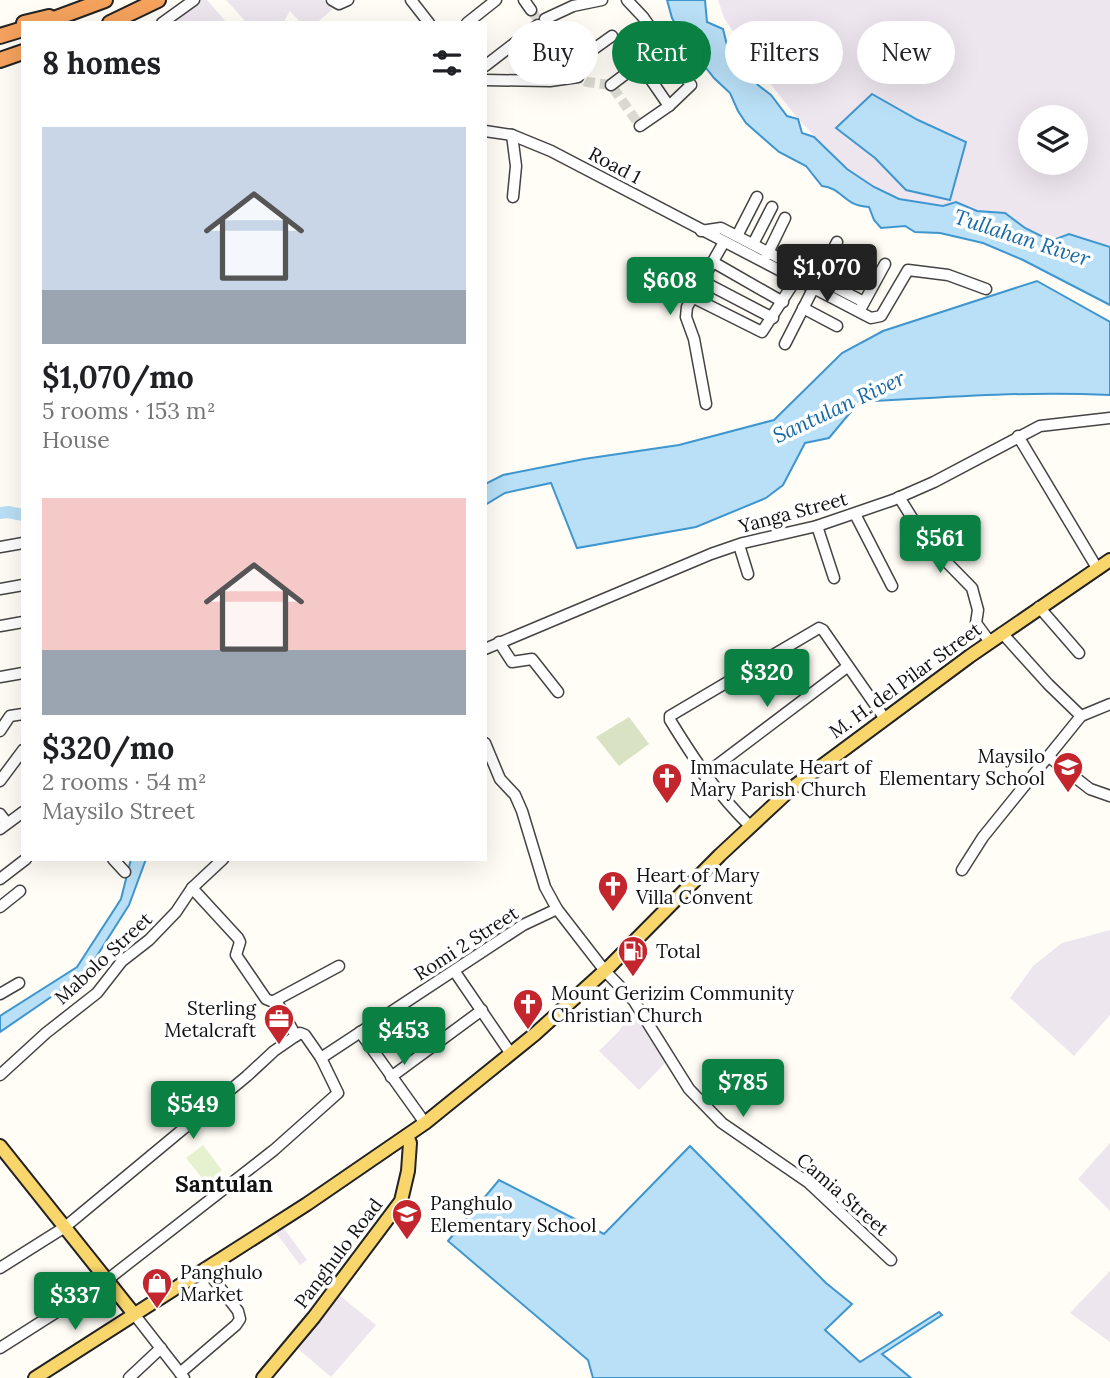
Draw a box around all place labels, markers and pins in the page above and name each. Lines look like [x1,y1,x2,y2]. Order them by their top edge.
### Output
pin: $1,070 [770,244,884,304]
pin: $608 [629,258,711,317]
pin: $561 [899,516,981,575]
pin: $320 [726,650,808,709]
place label: Maysilo Elementary School [879,744,1045,790]
school or university icon: Maysilo Elementary School [1051,750,1085,794]
place label: Immaculate Heart of Mary Parish Church [690,755,873,801]
church icon: Immaculate Heart of Mary Parish Church [650,761,684,805]
place label: Heart of Mary Villa Convent [635,863,759,909]
church icon: Heart of Mary Villa Convent [596,869,630,913]
fuel station icon: Total [616,934,650,978]
place label: Total [656,939,701,963]
place label: Mount Gerizim Community Christian Church [551,981,794,1027]
church icon: Mount Gerizim Community Christian Church [511,987,545,1031]
place label: Sterling Metalcraft [164,996,257,1042]
office icon: Sterling Metalcraft [262,1002,296,1046]
pin: $453 [363,1007,445,1067]
pin: $785 [702,1060,784,1119]
pin: $549 [152,1082,234,1141]
place label: Panghulo Elementary School [430,1191,596,1237]
school or university icon: Panghulo Elementary School [390,1197,424,1241]
place label: Panghulo Market [180,1260,263,1306]
shop icon: Panghulo Market [140,1266,174,1310]
pin: $337 [34,1272,116,1332]

